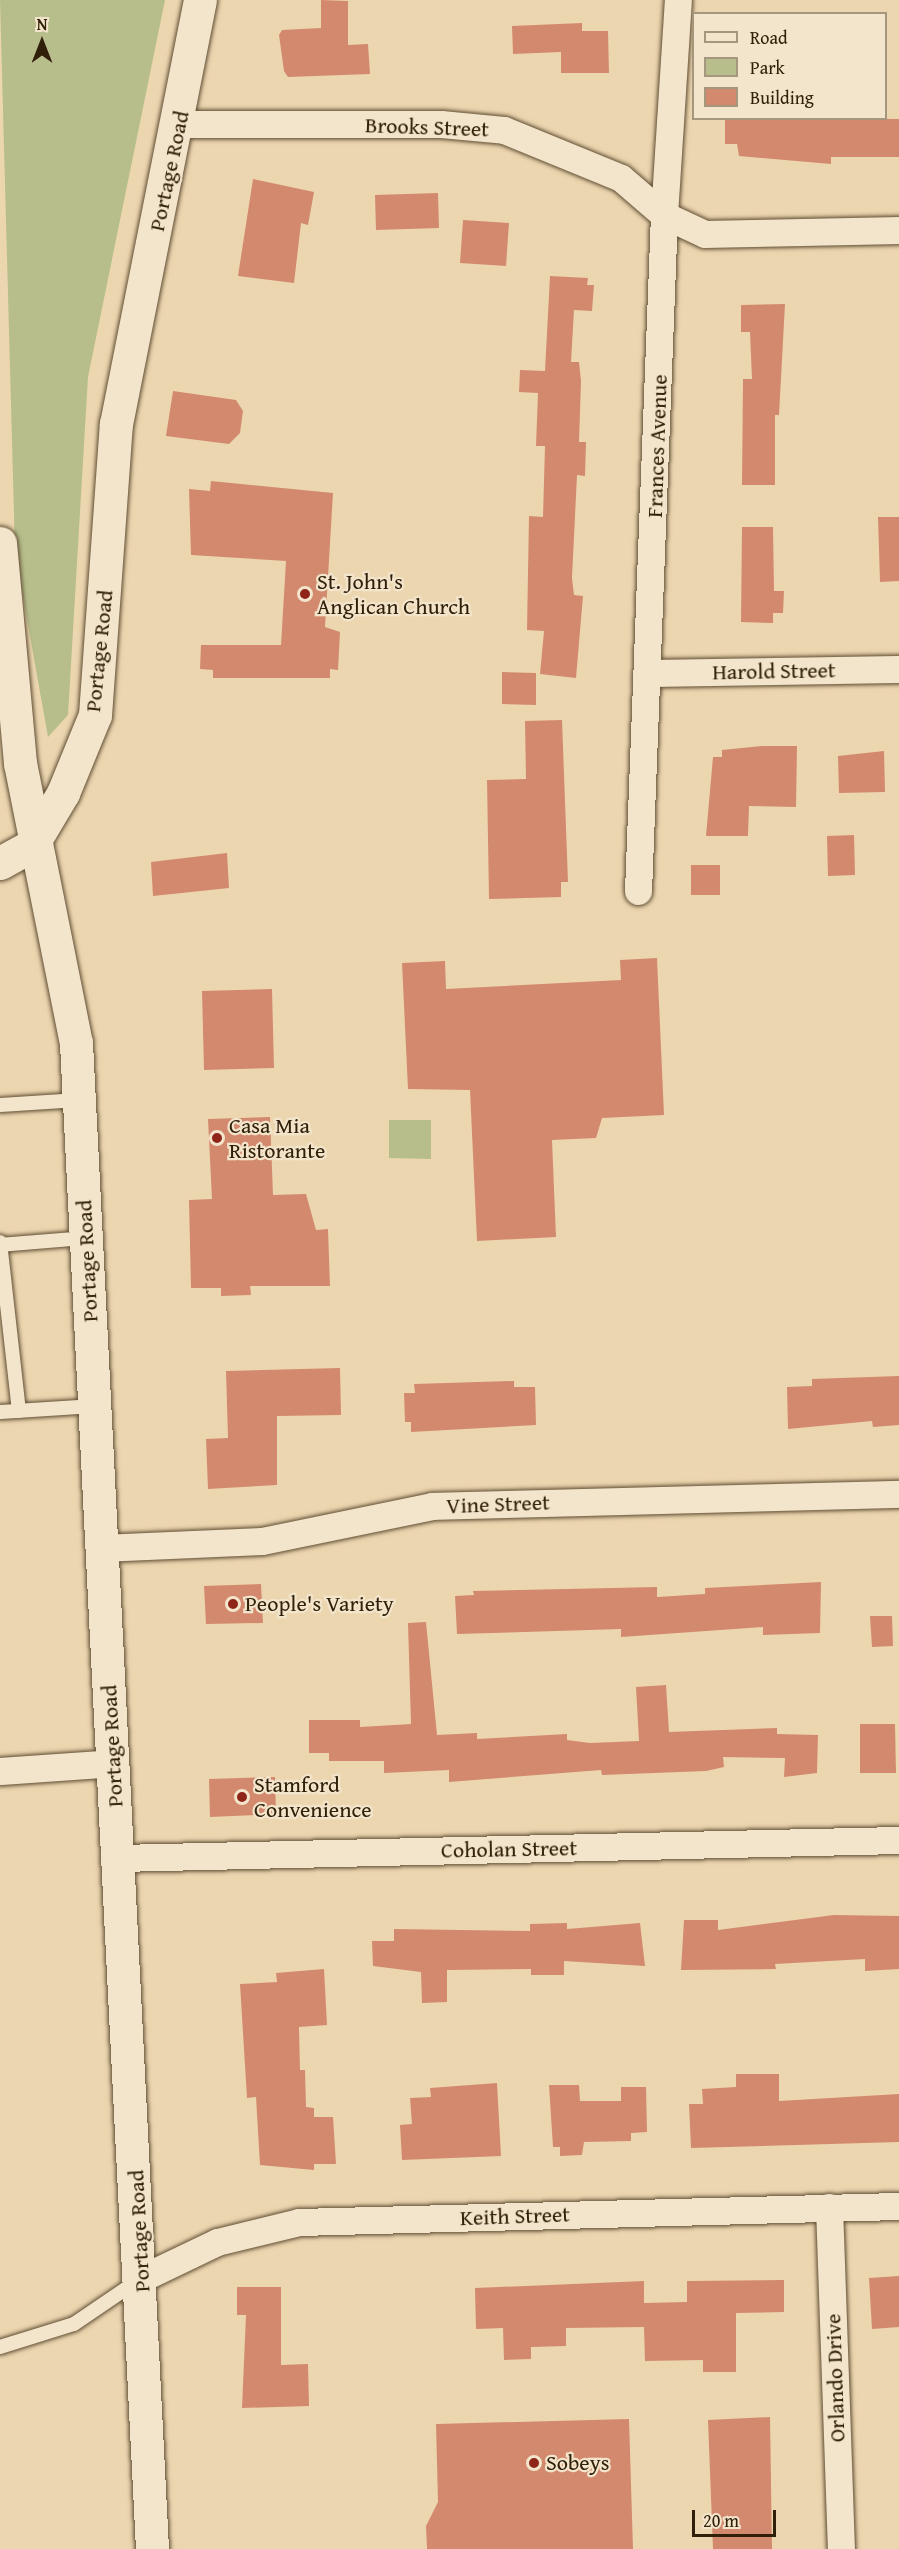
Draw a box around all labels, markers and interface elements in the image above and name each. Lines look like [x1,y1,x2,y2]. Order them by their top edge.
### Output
north arrow [12,12,72,72]
text: N [37,12,47,36]
legend [692,12,887,120]
text: Road [750,24,788,51]
text: Park [750,54,785,81]
text: Building [750,84,814,111]
street label: Portage Road [143,108,195,234]
street label: Brooks Street [365,112,489,142]
street label: Frances Avenue [641,374,673,518]
place label: St. John's Anglican Church [317,568,470,620]
marker: St. John's Anglican Church [298,587,312,601]
street label: Portage Road [79,589,119,713]
street label: Harold Street [712,657,836,685]
place label: Casa Mia Ristorante [229,1112,325,1164]
marker: Casa Mia Ristorante [210,1131,224,1145]
street label: Portage Road [71,1199,103,1323]
street label: Vine Street [446,1489,550,1519]
place label: People's Variety [245,1591,394,1617]
marker: People's Variety [226,1597,240,1611]
street label: Portage Road [96,1684,128,1808]
place label: Stamford Convenience [254,1771,372,1822]
marker: Stamford Convenience [235,1790,249,1804]
street label: Coholan Street [441,1835,577,1863]
street label: Portage Road [123,2169,155,2293]
street label: Keith Street [460,2201,570,2231]
street label: Orlando Drive [820,2313,850,2443]
place label: Sobeys [546,2450,609,2476]
marker: Sobeys [527,2456,541,2470]
scale bar [695,2498,779,2536]
text: 20 m [703,2507,739,2534]

